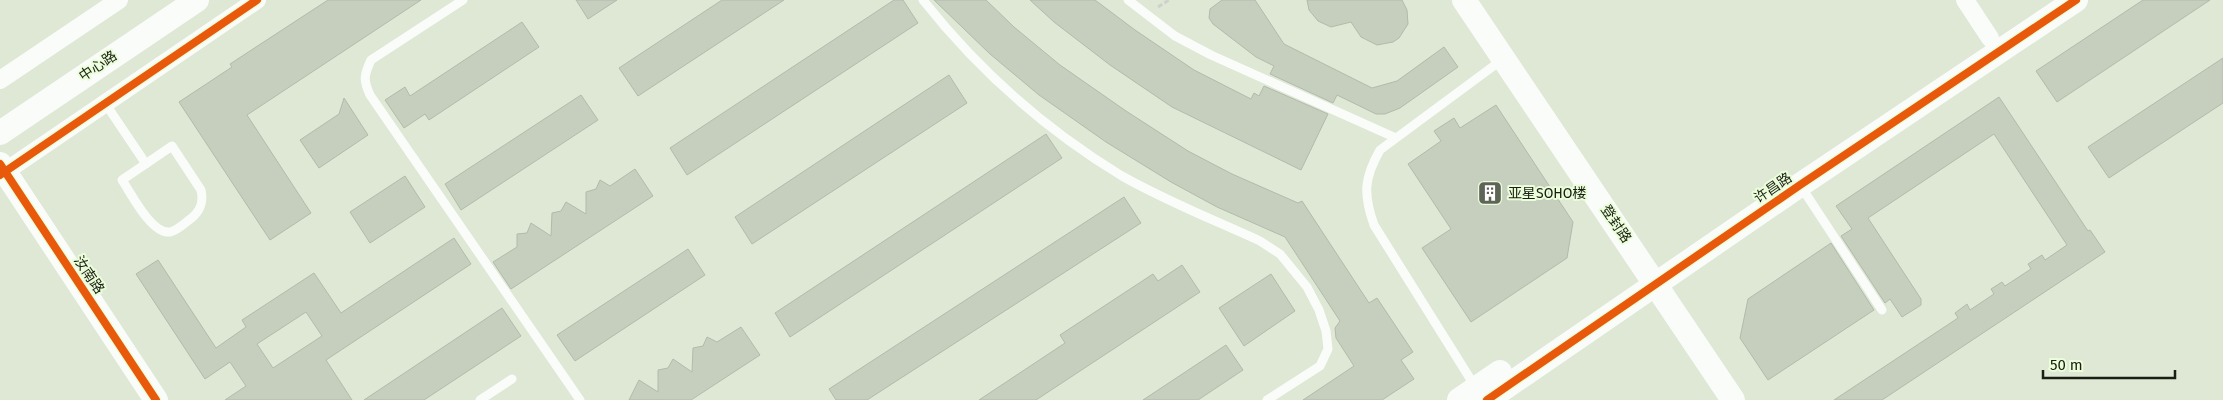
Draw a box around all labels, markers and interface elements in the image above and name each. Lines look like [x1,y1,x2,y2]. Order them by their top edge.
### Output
street label: 中心路 [76,47,120,85]
street label: 许昌路 [1751,169,1795,207]
building icon: 亚星SOHO楼 [1477,180,1503,206]
place label: 亚星SOHO楼 [1508,185,1587,202]
street label: 登封路 [1597,202,1635,246]
street label: 汝南路 [70,253,108,297]
scale bar [2043,348,2176,380]
text: 50 m [2050,356,2083,374]

